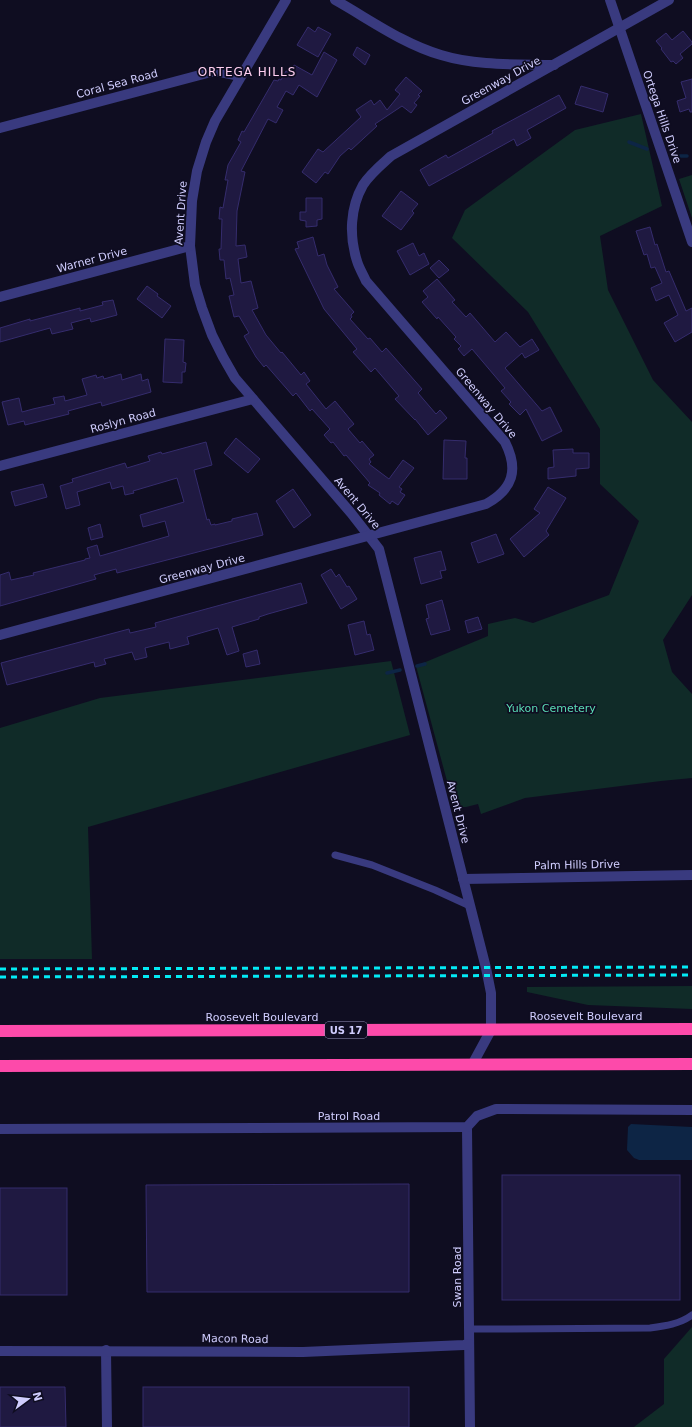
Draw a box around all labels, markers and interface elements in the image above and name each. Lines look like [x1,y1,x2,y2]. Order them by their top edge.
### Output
street label: Greenway Drive [459,54,543,108]
district label: ORTEGA HILLS [198,65,296,79]
street label: Coral Sea Road [75,67,159,101]
street label: Ortega Hills Drive [640,69,684,165]
street label: Avent Drive [172,180,190,246]
street label: Warner Drive [55,244,129,276]
street label: Greenway Drive [453,365,520,441]
street label: Roslyn Road [89,406,157,436]
street label: Avent Drive [331,474,383,532]
street label: Greenway Drive [158,551,247,587]
park label: Yukon Cemetery [505,702,596,715]
street label: Avent Drive [444,779,472,845]
street label: Palm Hills Drive [534,858,620,872]
street label: Roosevelt Boulevard [530,1010,642,1023]
street label: Roosevelt Boulevard [206,1011,318,1024]
road number: US 17 [325,1022,367,1038]
street label: Patrol Road [318,1110,380,1123]
street label: Swan Road [451,1247,464,1307]
street label: Macon Road [201,1332,269,1346]
north arrow [8,1379,48,1419]
text: N [30,1390,45,1403]

